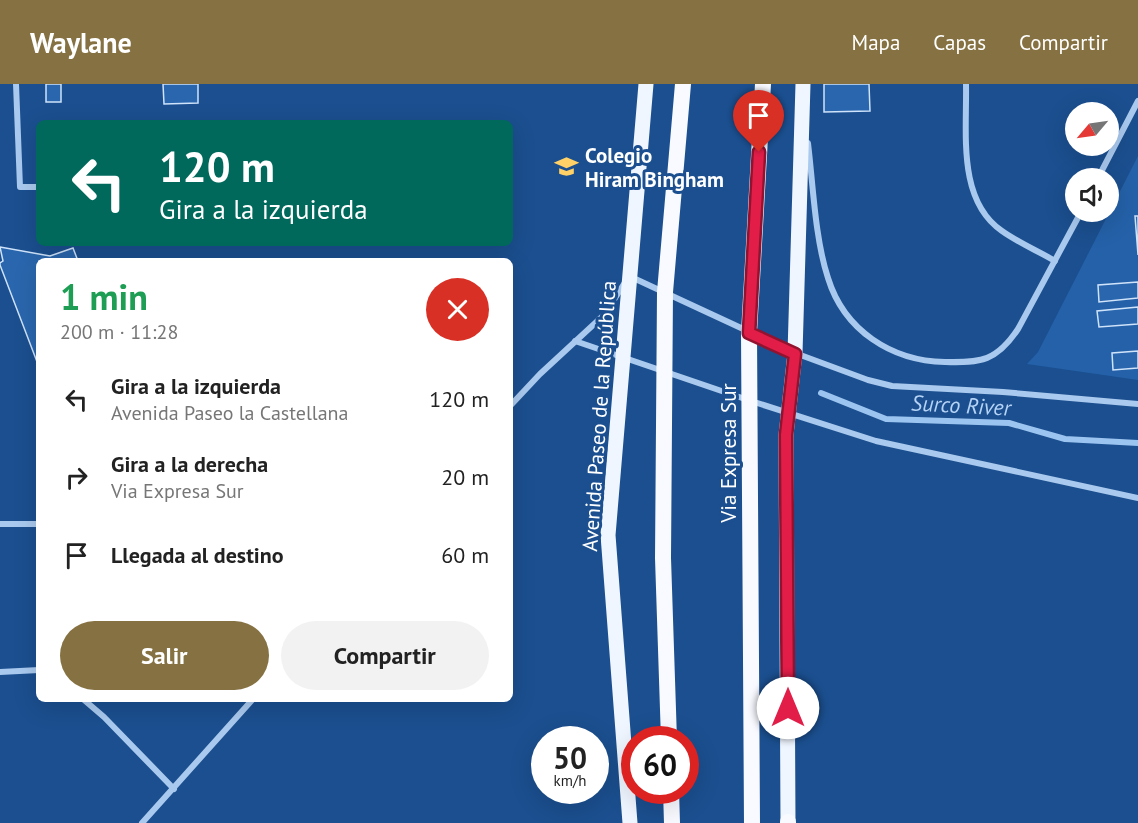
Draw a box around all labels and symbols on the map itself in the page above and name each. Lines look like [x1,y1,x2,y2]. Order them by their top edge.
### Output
pin [733,90,784,152]
north arrow [1065,102,1119,156]
place label: Colegio Hiram Bingham [585,142,724,193]
school or university icon: Colegio Hiram Bingham [554,154,580,180]
street label: Avenida Paseo de la República [576,280,622,552]
street label: Via Expresa Sur [715,383,742,524]
water label: Surco River [911,388,1013,422]
position arrow [756,676,820,740]
speed limit sign: 60 [621,726,699,804]

